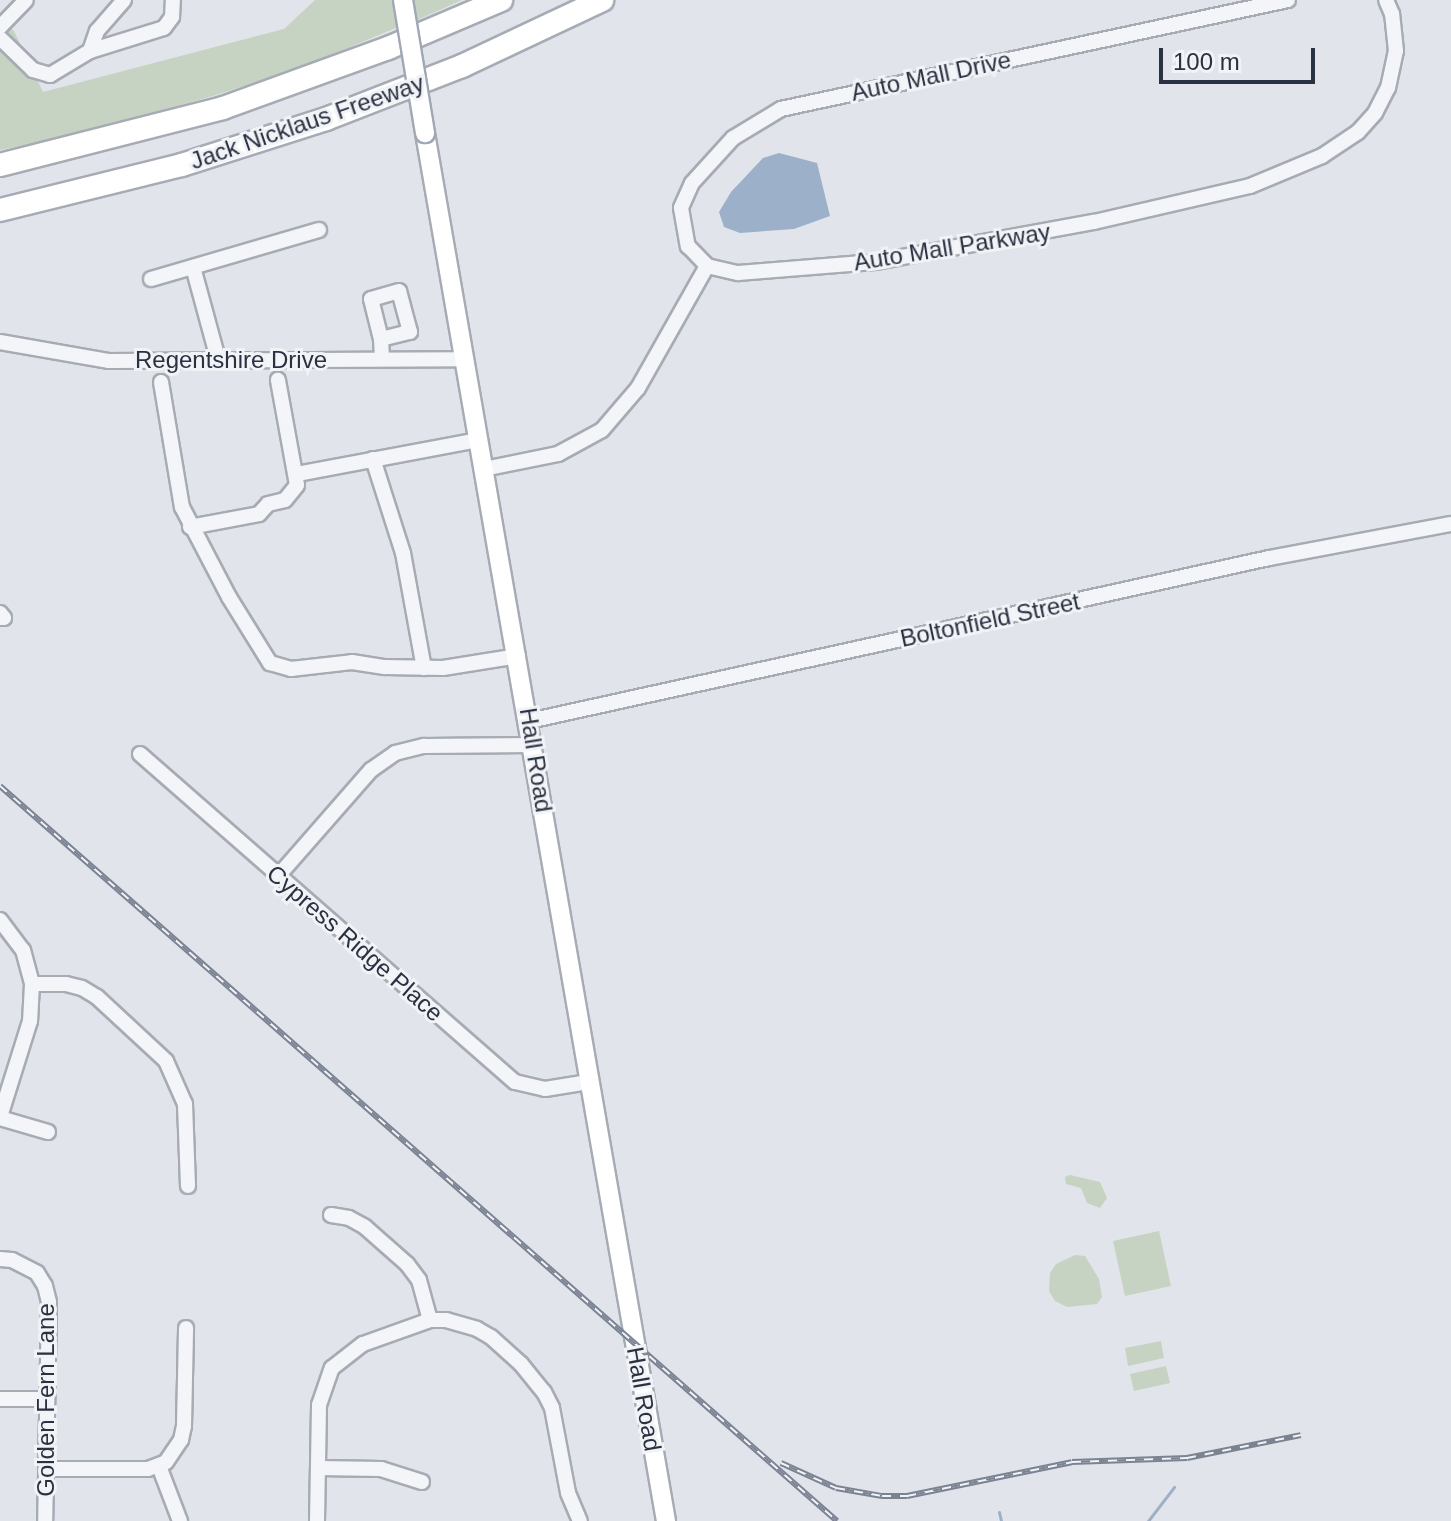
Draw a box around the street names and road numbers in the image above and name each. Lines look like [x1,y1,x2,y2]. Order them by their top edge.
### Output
street label: Auto Mall Drive [848,45,1014,107]
street label: Jack Nicklaus Freeway [186,68,428,176]
street label: Auto Mall Parkway [852,217,1052,277]
street label: Regentshire Drive [135,346,327,374]
street label: Boltonfield Street [898,587,1082,653]
street label: Hall Road [514,706,558,814]
street label: Cypress Ridge Place [261,859,449,1027]
street label: Golden Fern Lane [32,1303,60,1497]
street label: Hall Road [621,1345,667,1453]

